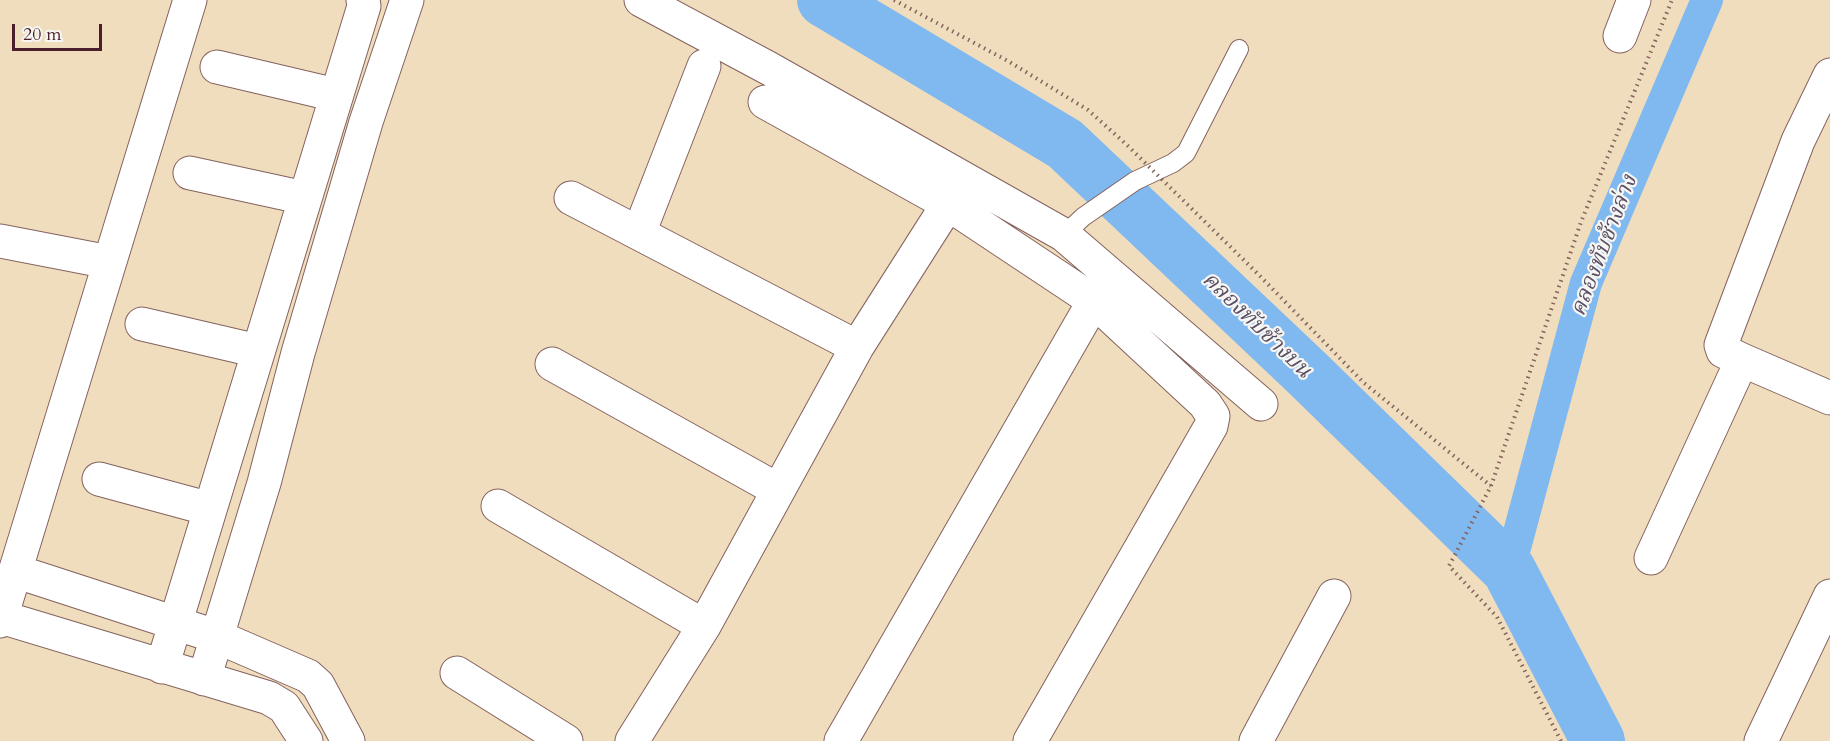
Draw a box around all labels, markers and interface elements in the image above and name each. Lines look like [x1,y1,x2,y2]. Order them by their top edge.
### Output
scale bar [15,12,105,50]
text: 20 m [23,22,62,47]
water label: คลองทับช้างล่าง [1566,172,1644,320]
water label: คลองทับช้างบน [1196,267,1316,385]

